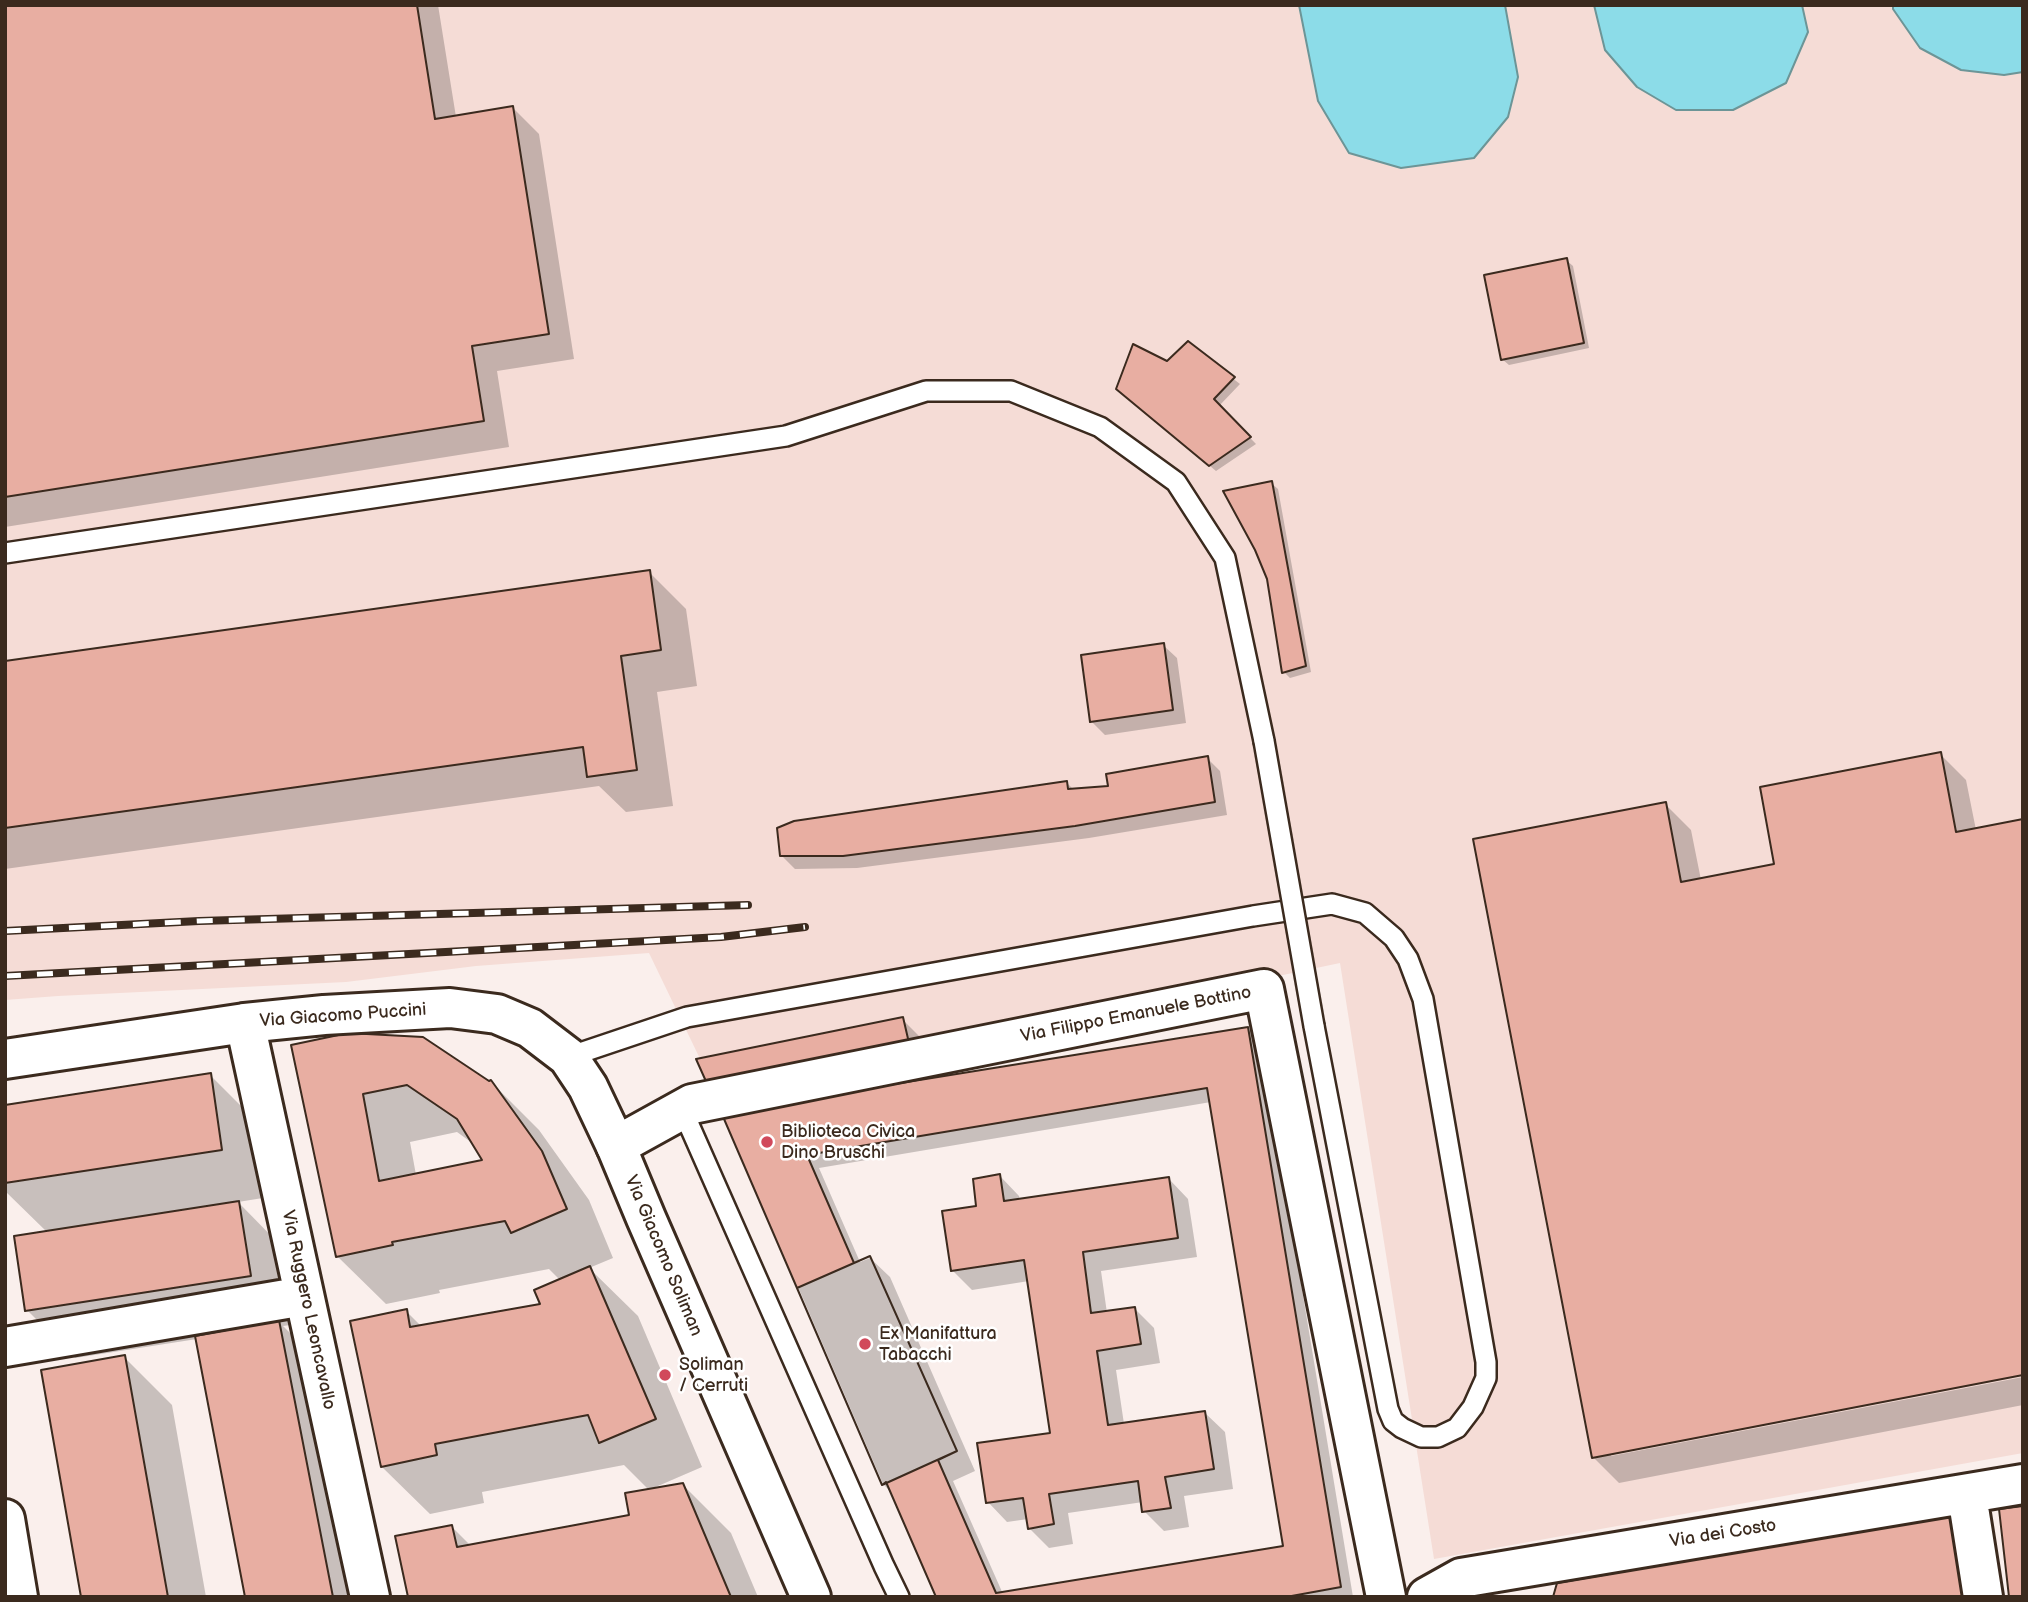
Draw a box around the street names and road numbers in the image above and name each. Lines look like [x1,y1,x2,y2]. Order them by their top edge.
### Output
street label: Via Filippo Emanuele Bottino [1019,982,1253,1048]
street label: Via Giacomo Puccini [259,999,427,1033]
street label: Via Giacomo Soliman [619,1172,707,1340]
street label: Via Ruggero Leoncavallo [276,1208,340,1412]
street label: Via dei Costo [1668,1515,1778,1553]

